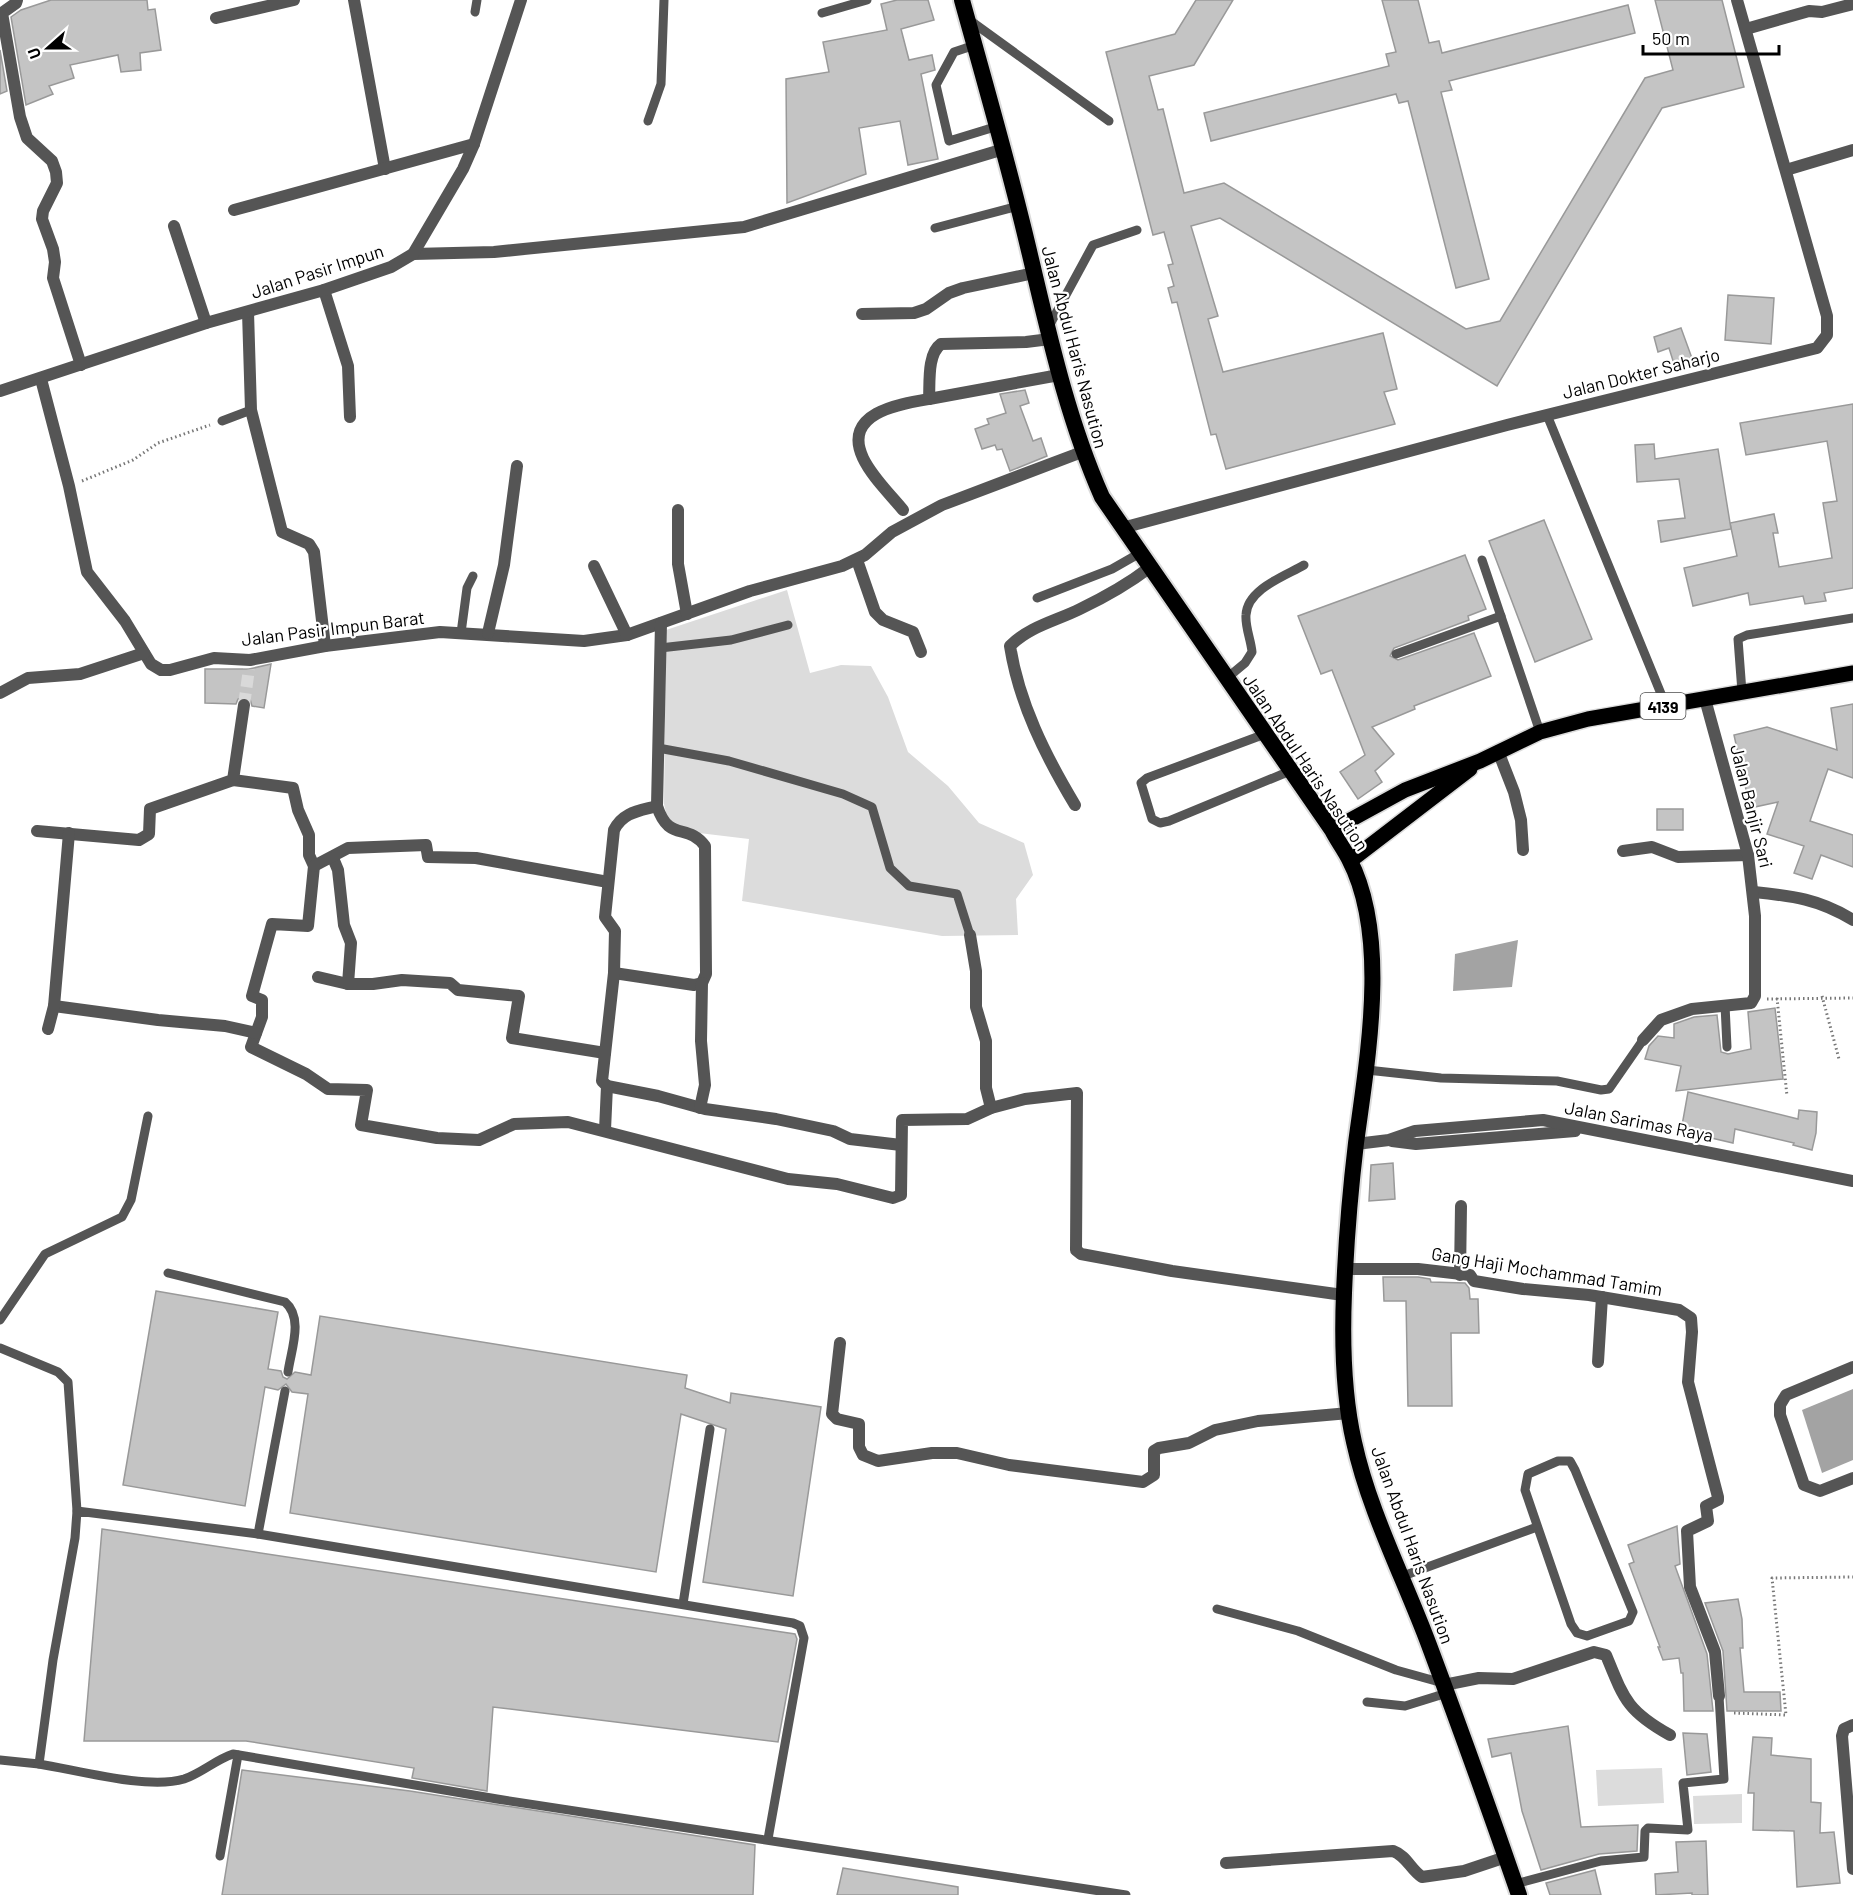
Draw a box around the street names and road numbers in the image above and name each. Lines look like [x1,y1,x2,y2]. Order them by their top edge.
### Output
street label: Jalan Pasir Impun [248,239,386,303]
street label: Jalan Abdul Haris Nasution [1037,243,1113,451]
street label: Jalan Dokter Saharjo [1560,343,1722,403]
street label: Jalan Pasir Impun Barat [240,606,426,650]
street label: Jalan Abdul Haris Nasution [1239,669,1373,855]
road number: 4139 [1640,693,1686,719]
street label: Jalan Banjir Sari [1726,742,1778,870]
street label: Jalan Sarimas Raya [1563,1096,1715,1146]
street label: Gang Haji Mochammad Tamim [1430,1242,1664,1300]
street label: Jalan Abdul Haris Nasution [1367,1443,1459,1647]

